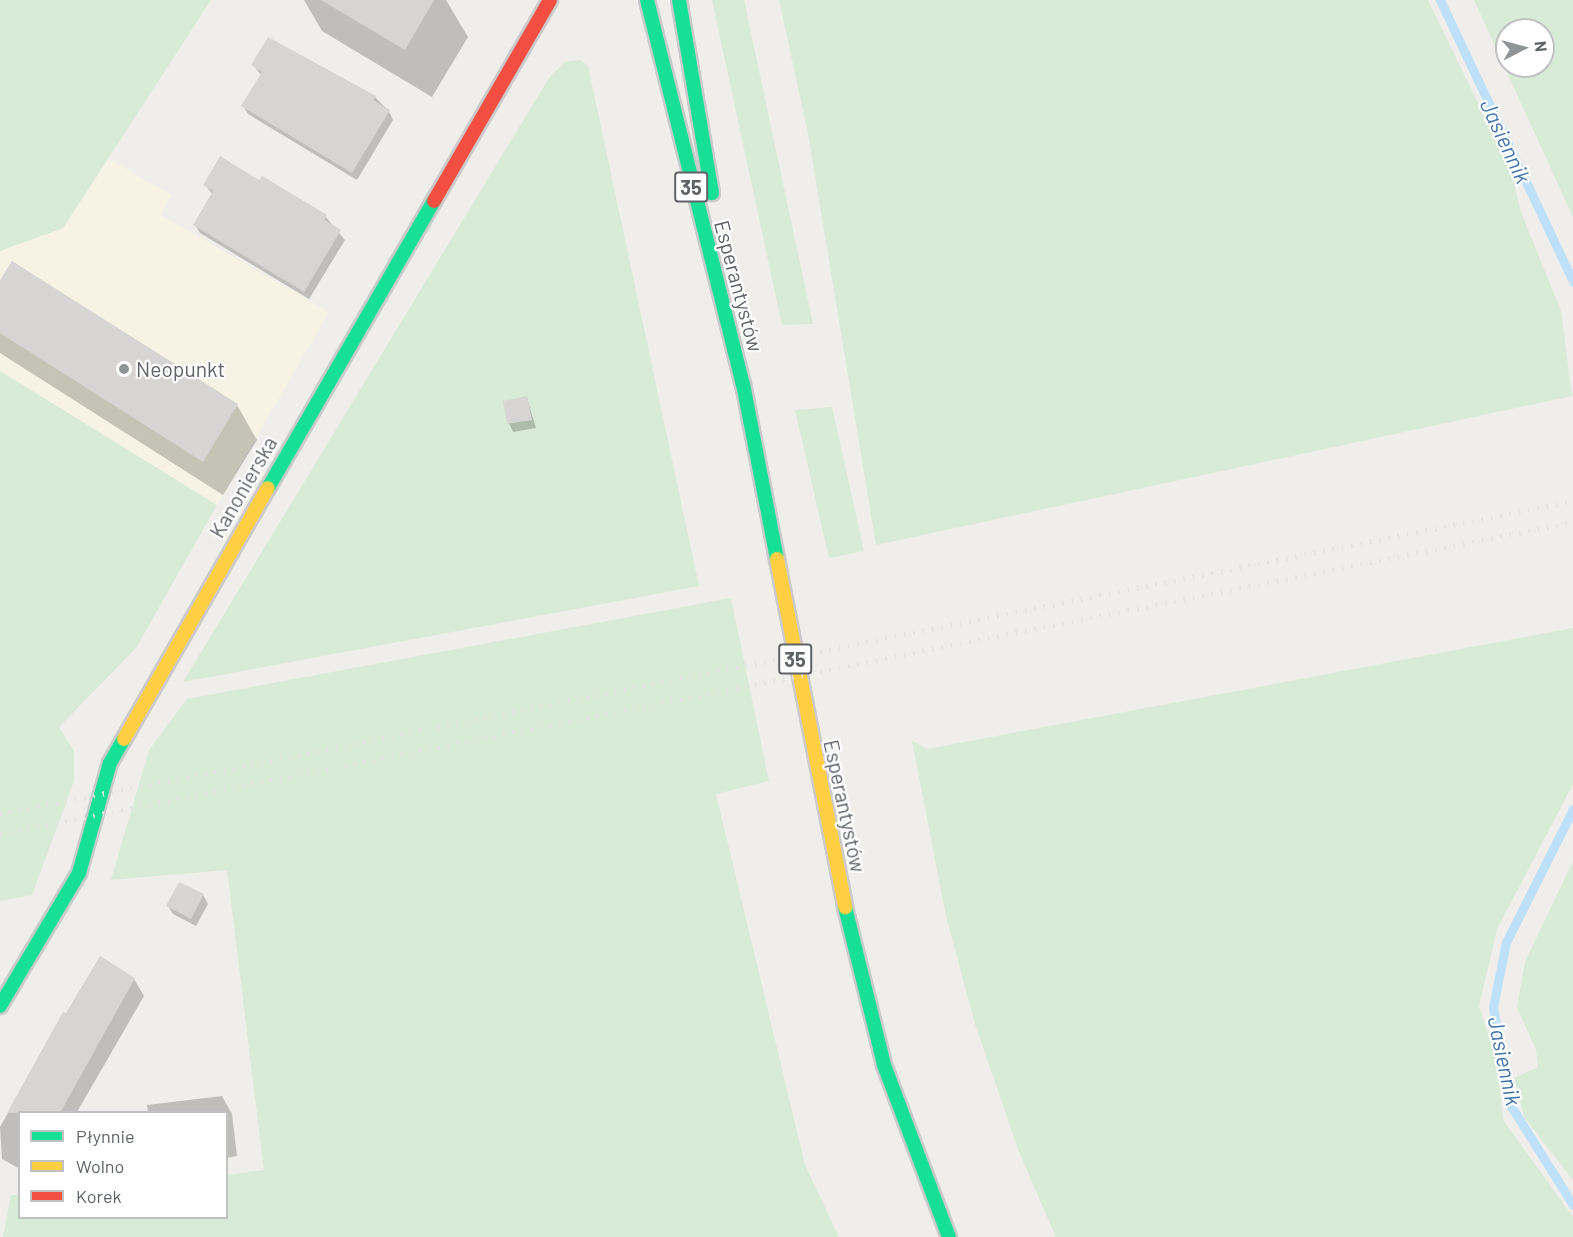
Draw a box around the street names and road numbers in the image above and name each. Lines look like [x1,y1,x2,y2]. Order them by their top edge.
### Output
road number: 35 [673,170,709,204]
street label: Esperantystów [709,217,769,355]
street label: Kanonierska [204,432,282,542]
road number: 35 [777,642,813,676]
street label: Esperantystów [819,737,871,875]

